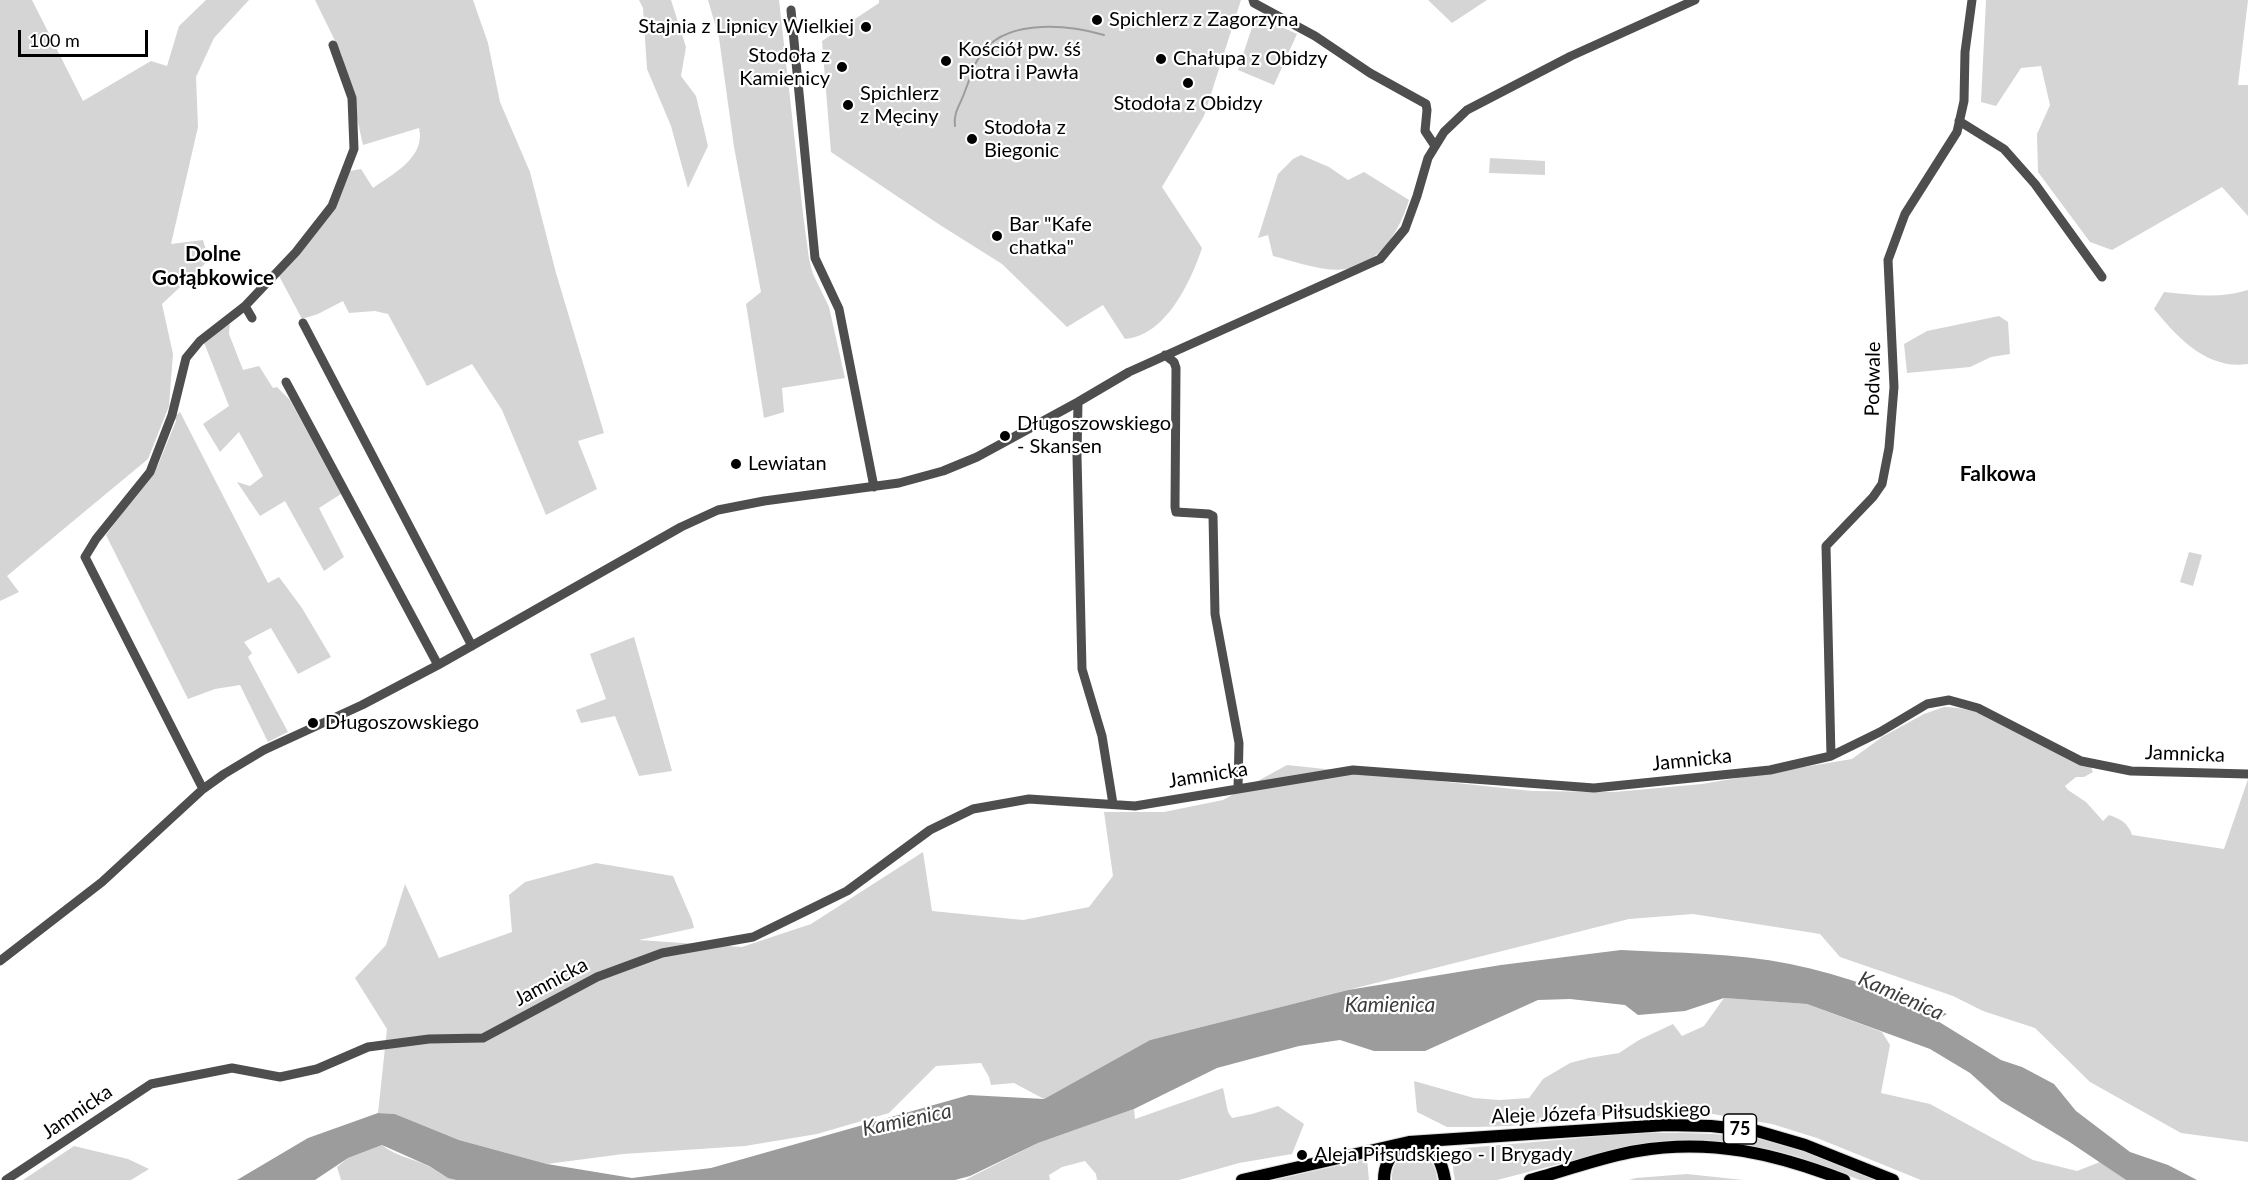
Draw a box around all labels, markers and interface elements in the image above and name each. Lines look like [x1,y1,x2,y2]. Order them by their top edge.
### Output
place label: Spichlerz z Zagorzyna [1109,8,1298,32]
marker: Spichlerz z Zagorzyna [1090,13,1104,27]
place label: Stajnia z Lipnicy Wielkiej [638,15,854,39]
scale bar [21,18,152,56]
marker: Stajnia z Lipnicy Wielkiej [859,20,873,34]
text: 100 m [29,29,80,51]
place label: Kościół pw. śś Piotra i Pawła [958,38,1081,85]
place label: Stodoła z Kamienicy [739,44,830,91]
place label: Chałupa z Obidzy [1173,47,1328,71]
marker: Chałupa z Obidzy [1154,52,1168,66]
marker: Kościół pw. śś Piotra i Pawła [939,54,953,68]
marker: Stodoła z Kamienicy [835,60,849,74]
marker: Stodoła z Obidzy [1181,76,1195,90]
place label: Spichlerz z Męciny [860,82,939,129]
place label: Stodoła z Obidzy [1113,92,1263,116]
marker: Spichlerz z Męciny [841,98,855,112]
place label: Stodoła z Biegonic [984,116,1066,163]
marker: Stodoła z Biegonic [965,132,979,146]
place label: Bar "Kafe chatka" [1009,213,1092,260]
marker: Bar "Kafe chatka" [990,229,1004,243]
district label: Dolne Gołąbkowice [152,241,274,291]
street label: Podwale [1860,341,1886,417]
place label: Długoszowskiego - Skansen [1017,412,1171,459]
marker: Długoszowskiego - Skansen [998,429,1012,443]
place label: Lewiatan [748,452,827,476]
marker: Lewiatan [729,457,743,471]
district label: Falkowa [1960,461,2036,487]
place label: Długoszowskiego [325,711,479,735]
marker: Długoszowskiego [306,716,320,730]
street label: Jamnicka [2145,741,2225,767]
street label: Jamnicka [1651,744,1733,776]
street label: Jamnicka [1167,757,1249,793]
street label: Jamnicka [510,953,592,1011]
water label: Kamienica [1854,966,1948,1026]
water label: Kamienica [1345,992,1435,1018]
street label: Jamnicka [37,1080,117,1144]
street label: Aleje Józefa Piłsudskiego [1491,1097,1711,1129]
water label: Kamienica [860,1098,954,1142]
road number: 75 [1724,1114,1756,1144]
place label: Aleja Piłsudskiego - I Brygady [1314,1143,1573,1167]
marker: Aleja Piłsudskiego - I Brygady [1295,1148,1309,1162]

